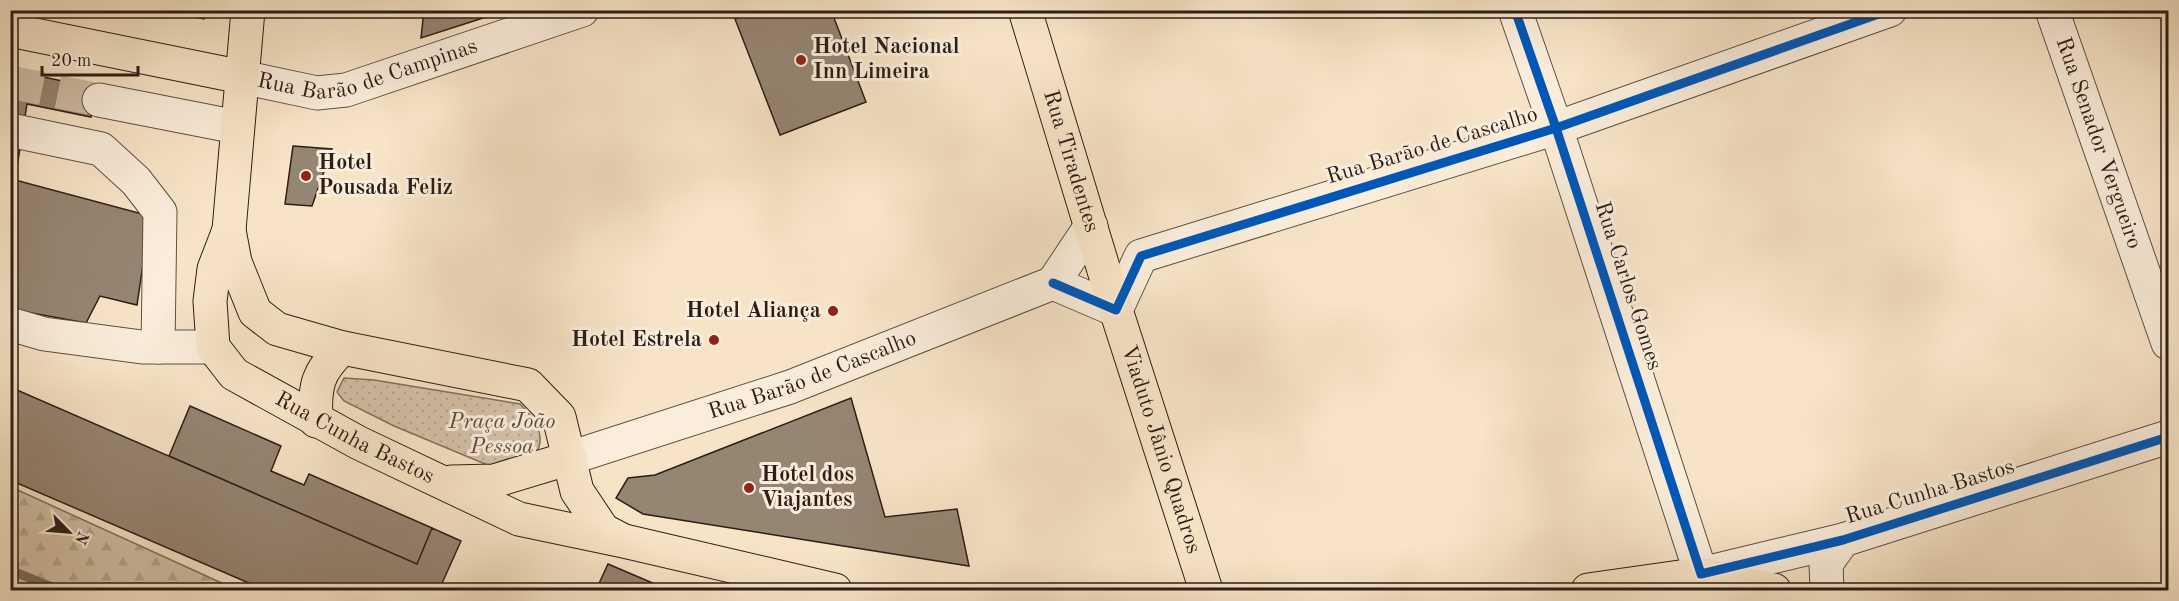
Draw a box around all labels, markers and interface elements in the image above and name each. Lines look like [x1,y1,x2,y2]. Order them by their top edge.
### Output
street label: Rua Barão de Campinas [255,35,480,104]
street label: Rua Senador Vergueiro [2051,35,2145,252]
place label: Hotel Nacional Inn Limeira [813,36,960,83]
scale bar [42,39,138,77]
text: 20 m [51,52,91,70]
marker: Hotel Nacional Inn Limeira [794,53,808,67]
street label: Rua Tiradentes [1039,88,1103,235]
street label: Rua Barão de Cascalho [1324,103,1540,189]
place label: Hotel Pousada Feliz [318,152,453,199]
marker: Hotel Pousada Feliz [299,169,313,183]
street label: Rua Carlos Gomes [1590,199,1666,373]
place label: Hotel Aliança [686,300,821,322]
marker: Hotel Aliança [826,304,840,318]
street label: Rua Barão de Cascalho [706,327,919,424]
place label: Hotel Estrela [571,329,702,351]
marker: Hotel Estrela [707,333,721,347]
street label: Viaduto Jânio Quadros [1117,343,1205,556]
street label: Rua Cunha Bastos [271,388,438,488]
park label: Praça João Pessoa [448,411,555,458]
street label: Rua Cunha Bastos [1843,456,2017,528]
place label: Hotel dos Viajantes [761,464,854,511]
marker: Hotel dos Viajantes [742,481,756,495]
north arrow [39,502,99,562]
text: N [71,529,91,547]

